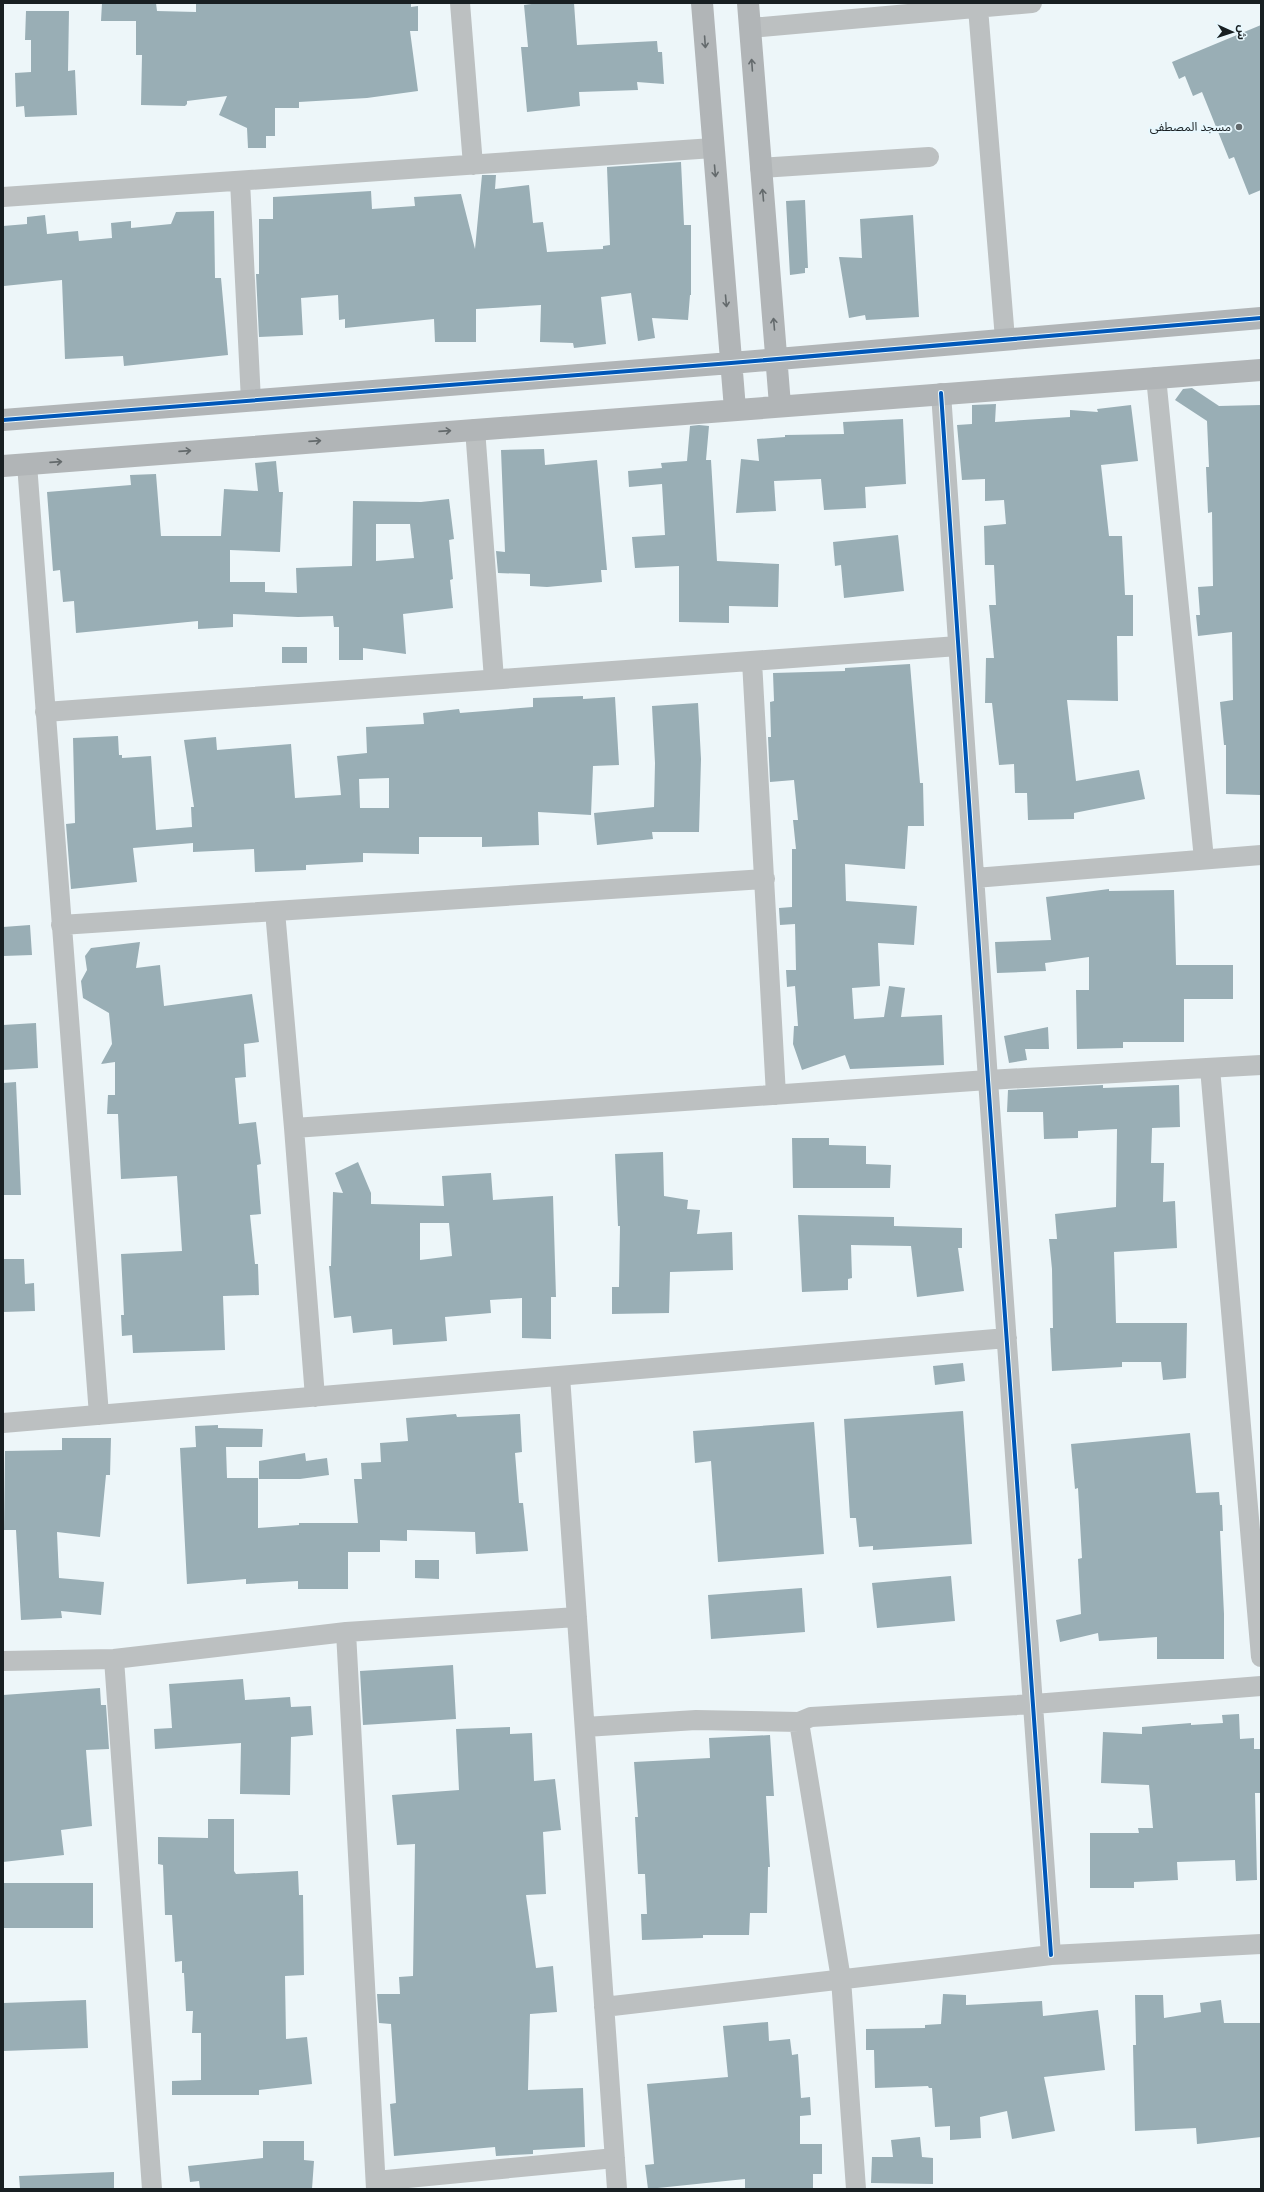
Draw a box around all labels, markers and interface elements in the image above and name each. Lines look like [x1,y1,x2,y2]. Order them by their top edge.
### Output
north arrow [1212,12,1252,52]
text: ش [1235,25,1248,40]
one-way arrow [702,35,709,48]
one-way arrow [749,59,756,72]
place label: مسجد المصطفى [1150,120,1231,134]
marker: مسجد المصطفى [1234,122,1244,132]
one-way arrow [712,165,719,178]
one-way arrow [759,189,766,202]
one-way arrow [723,294,730,307]
one-way arrow [770,318,777,331]
one-way arrow [438,428,451,435]
one-way arrow [308,438,321,445]
one-way arrow [178,448,191,455]
one-way arrow [49,458,62,465]

